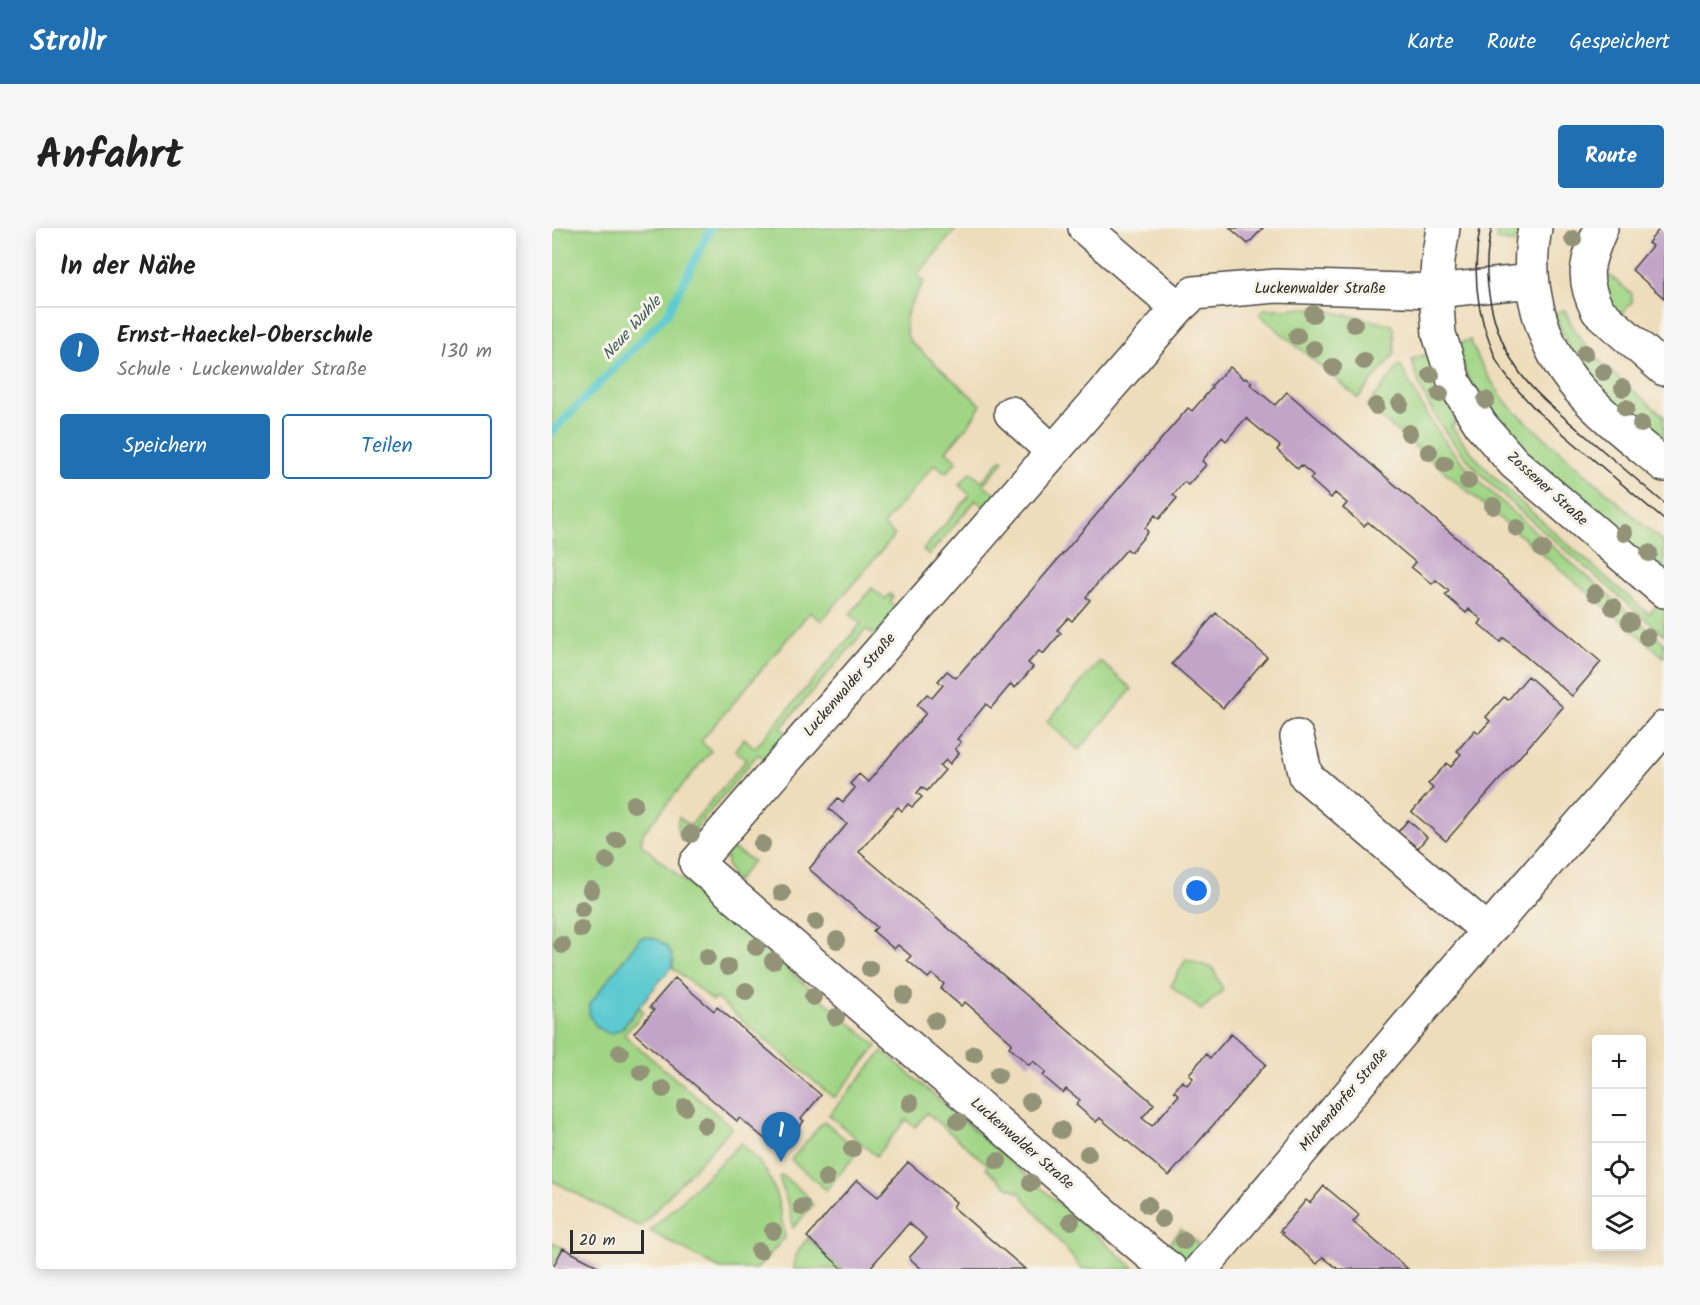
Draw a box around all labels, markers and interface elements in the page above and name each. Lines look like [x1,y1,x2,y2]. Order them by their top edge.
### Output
text: Strollr [30,20,106,65]
text: Karte [1407,26,1454,59]
text: Route [1487,26,1536,59]
text: Gespeichert [1569,26,1670,59]
text: Anfahrt [36,123,183,190]
button: Route [1558,125,1664,188]
text: In der Nähe [60,246,196,288]
street label: Luckenwalder Straße [1254,277,1386,301]
water label: Neue Wuhle [596,289,669,366]
text: Ernst-Haeckel-Oberschule [117,319,373,354]
text: 1 [76,336,83,368]
text: 130 m [440,336,492,368]
text: Schule · Luckenwalder Straße [117,354,366,386]
button: Speichern [60,414,270,479]
button: Teilen [282,414,492,479]
street label: Zossener Straße [1501,446,1593,532]
street label: Luckenwalder Straße [798,627,902,742]
your location [1182,876,1211,905]
map controls [1592,1035,1646,1251]
button: + [1592,1035,1646,1089]
street label: Michendorfer Straße [1293,1043,1395,1157]
button: − [1592,1089,1646,1143]
street label: Luckenwalder Straße [965,1092,1080,1196]
pin: 1 [762,1112,800,1162]
button: locate [1592,1143,1646,1197]
button: layers [1592,1197,1646,1251]
scale bar [570,1227,644,1254]
text: 20 m [579,1228,615,1253]

